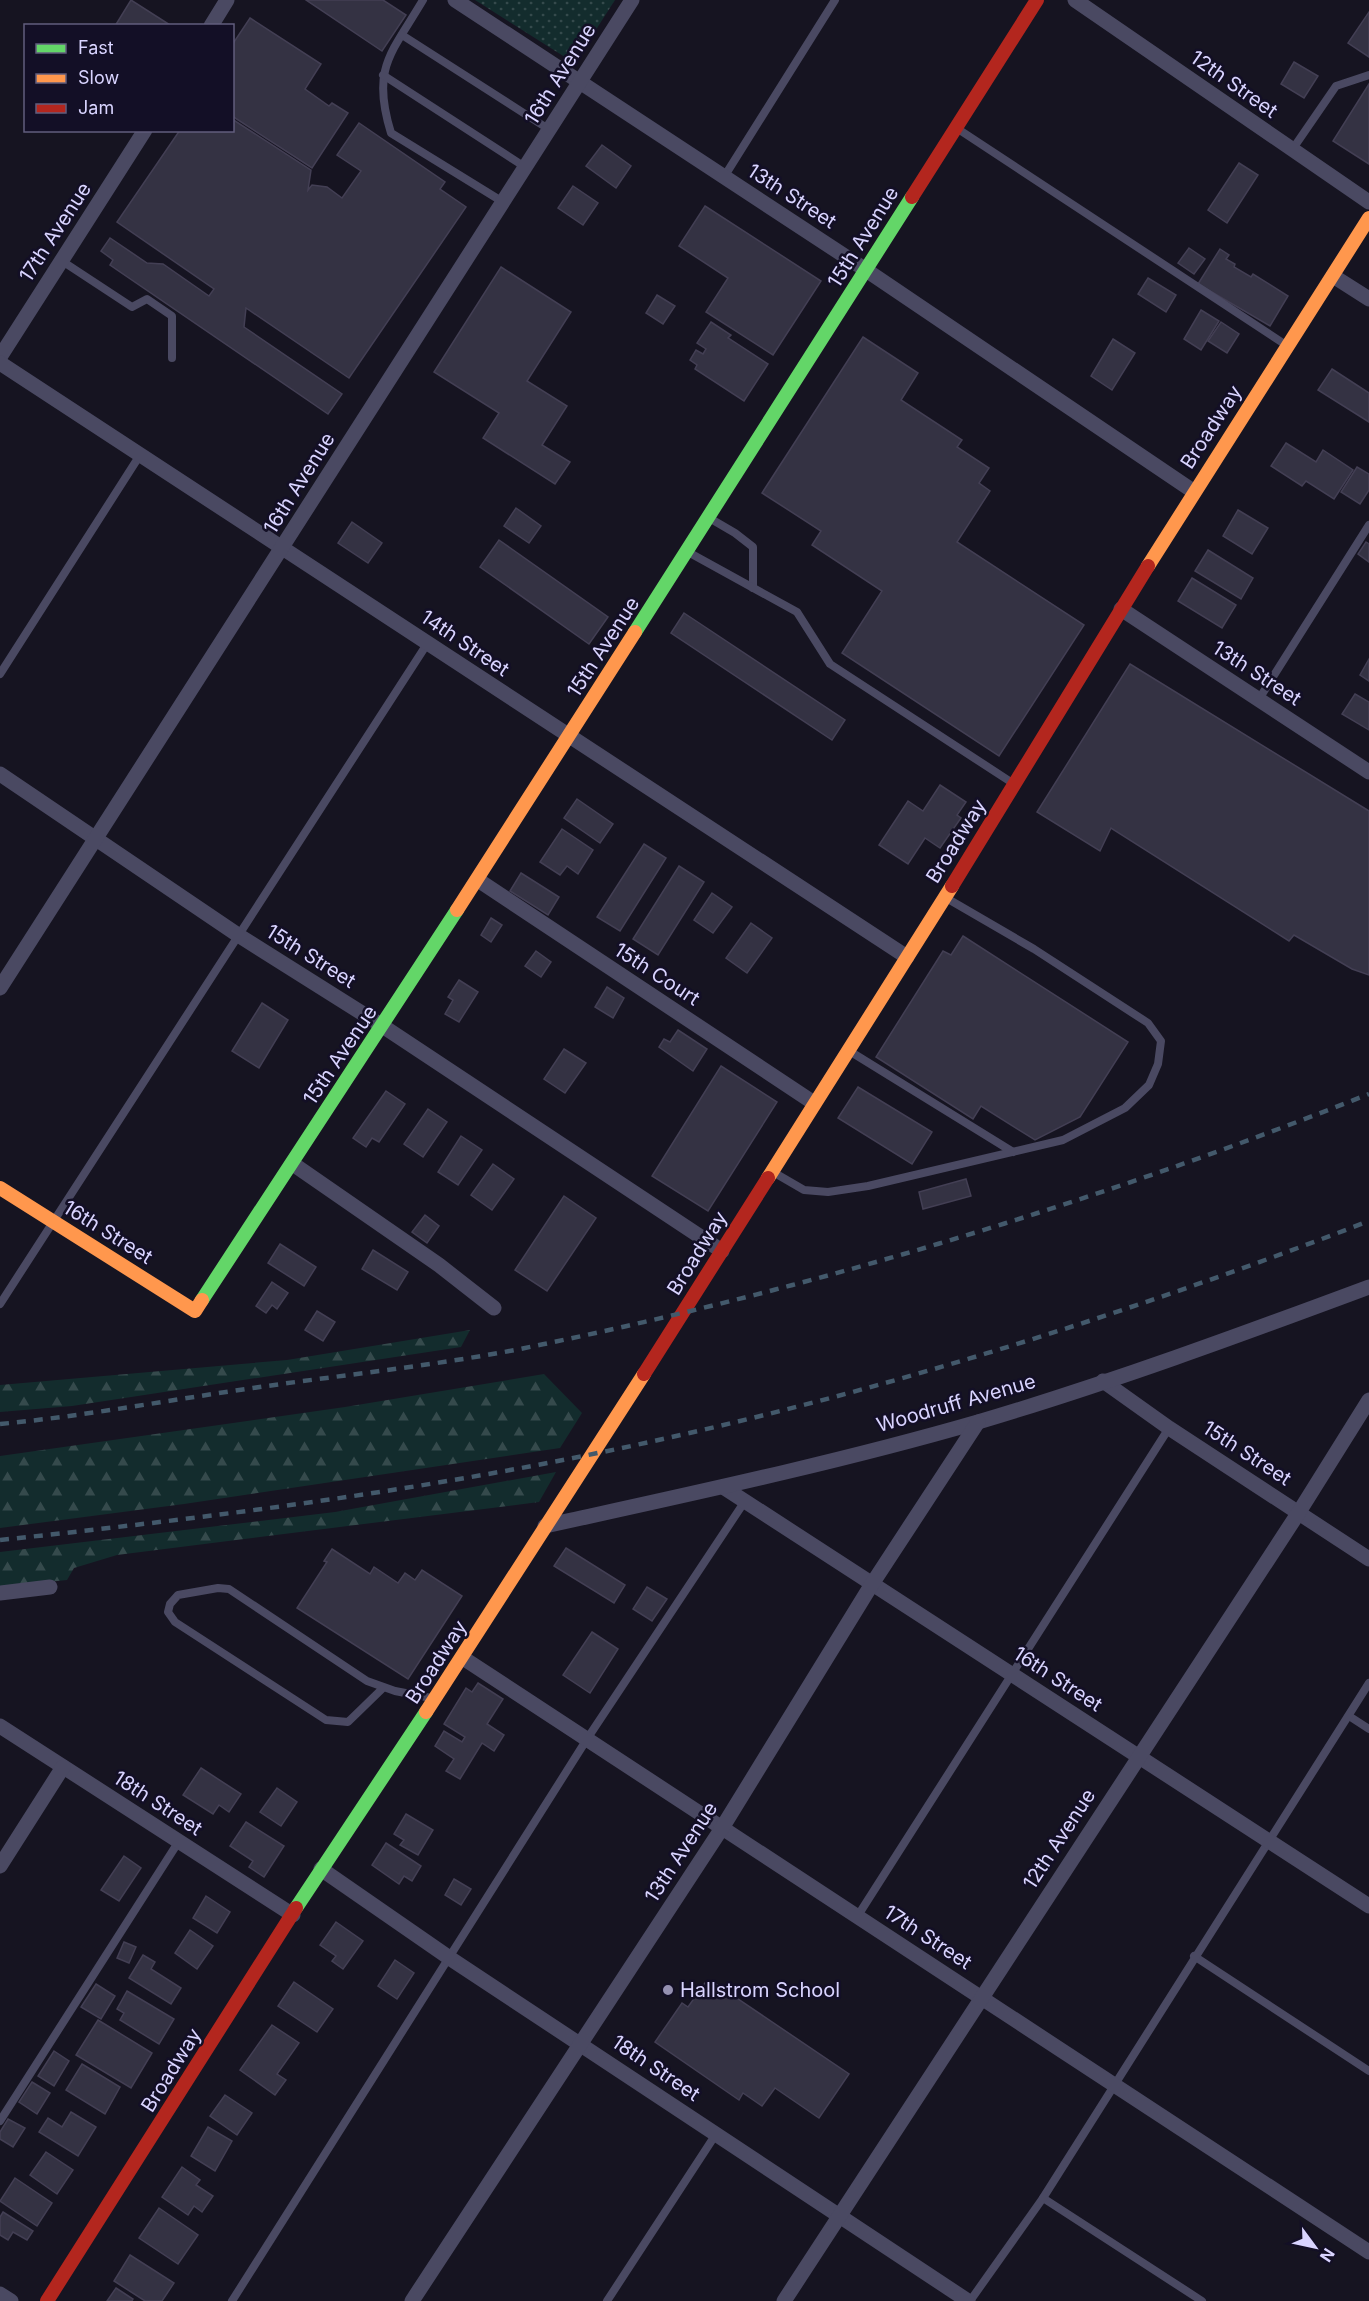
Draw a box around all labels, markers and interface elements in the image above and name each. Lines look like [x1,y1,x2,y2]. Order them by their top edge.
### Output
street label: 16th Avenue [519,19,601,129]
legend [24,24,234,132]
text: Fast [78,37,114,58]
street label: 12th Street [1186,45,1283,123]
text: Slow [78,67,119,88]
text: Jam [78,97,114,118]
street label: 13th Street [743,158,841,234]
street label: 17th Avenue [14,178,96,286]
street label: 15th Avenue [822,182,904,292]
street label: Broadway [1175,381,1247,473]
street label: 16th Avenue [258,428,340,538]
street label: 15th Avenue [562,592,644,702]
street label: 14th Street [416,605,514,682]
street label: 13th Street [1208,635,1306,711]
street label: Broadway [921,795,991,887]
street label: 15th Street [262,919,360,993]
street label: 15th Court [610,937,705,1011]
street label: 15th Avenue [298,1001,382,1109]
street label: 16th Street [59,1195,158,1269]
street label: Broadway [662,1207,732,1299]
street label: Woodruff Avenue [874,1369,1038,1437]
street label: 15th Street [1198,1416,1296,1491]
street label: Broadway [400,1616,472,1708]
street label: 16th Street [1009,1641,1107,1717]
street label: 18th Street [109,1765,207,1841]
street label: 12th Avenue [1018,1784,1100,1894]
street label: 13th Avenue [640,1797,722,1907]
street label: 17th Street [880,1900,977,1975]
place label: Hallstrom School [680,1978,840,2002]
marker: Hallstrom School [661,1983,675,1997]
street label: Broadway [136,2024,206,2116]
street label: 18th Street [607,2030,705,2106]
north arrow [1285,2217,1345,2277]
text: N [1316,2245,1339,2266]

